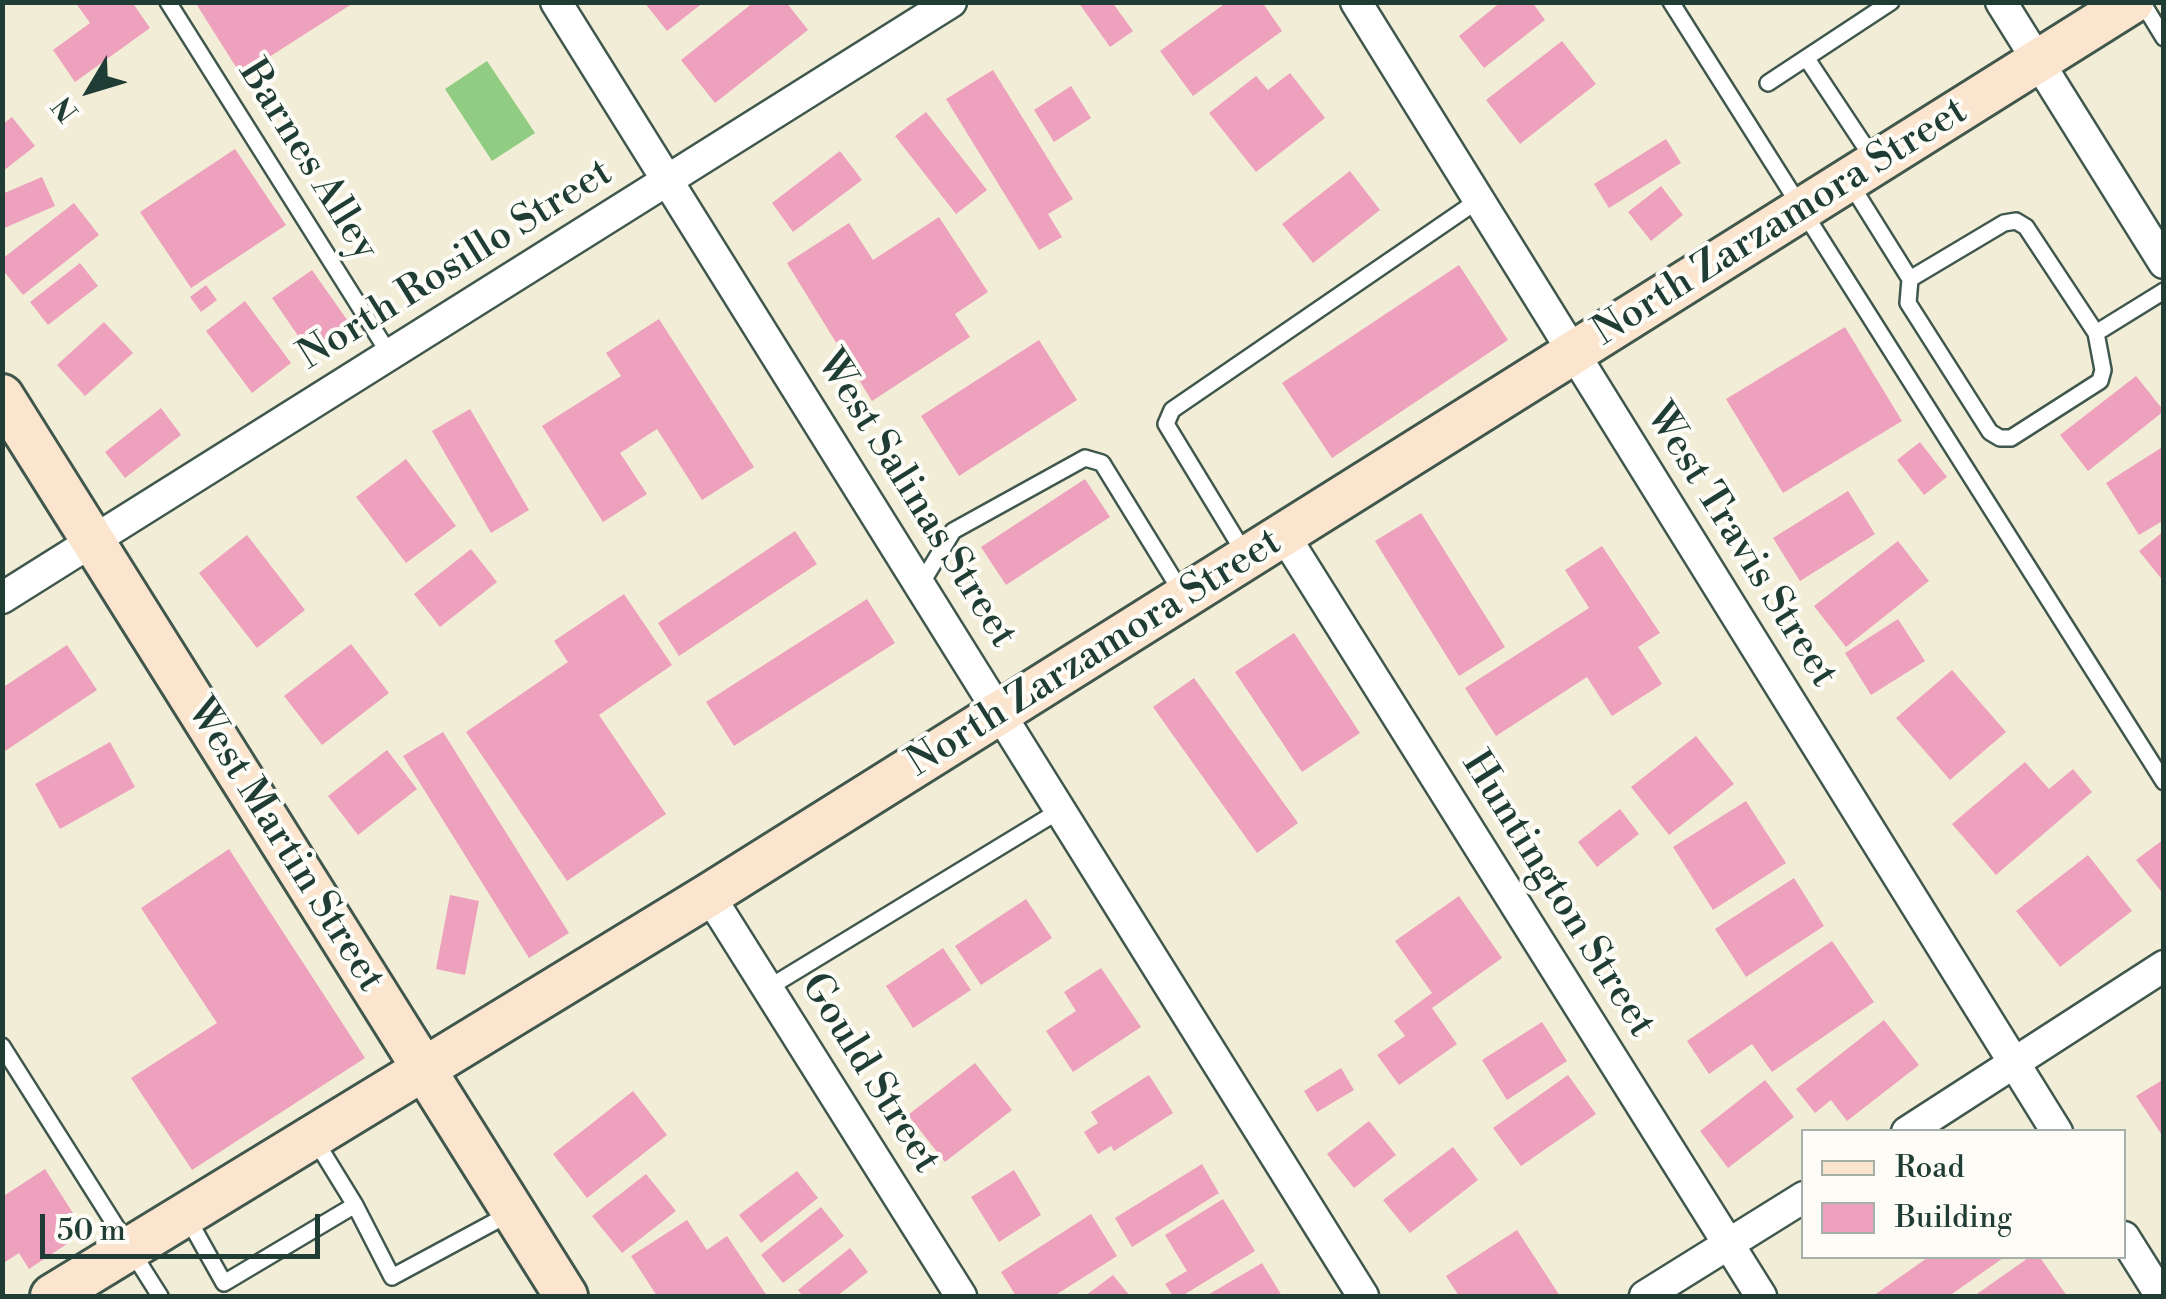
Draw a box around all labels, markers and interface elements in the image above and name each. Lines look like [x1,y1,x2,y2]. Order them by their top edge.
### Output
north arrow [40,40,140,140]
street label: Barnes Alley [227,52,387,270]
street label: North Zarzamora Street [1585,88,1977,358]
text: N [45,89,87,128]
street label: North Rosillo Street [290,150,622,382]
street label: West Salinas Street [804,343,1026,657]
street label: West Travis Street [1633,395,1847,697]
street label: North Zarzamora Street [899,519,1291,789]
street label: West Martin Street [175,691,393,1001]
street label: Huntington Street [1450,743,1664,1047]
street label: Gould Street [789,965,949,1183]
legend [1801,1129,2126,1259]
text: Road [1895,1149,1965,1187]
scale bar [45,1194,325,1256]
text: Building [1895,1199,2012,1237]
text: 50 m [57,1212,126,1250]

